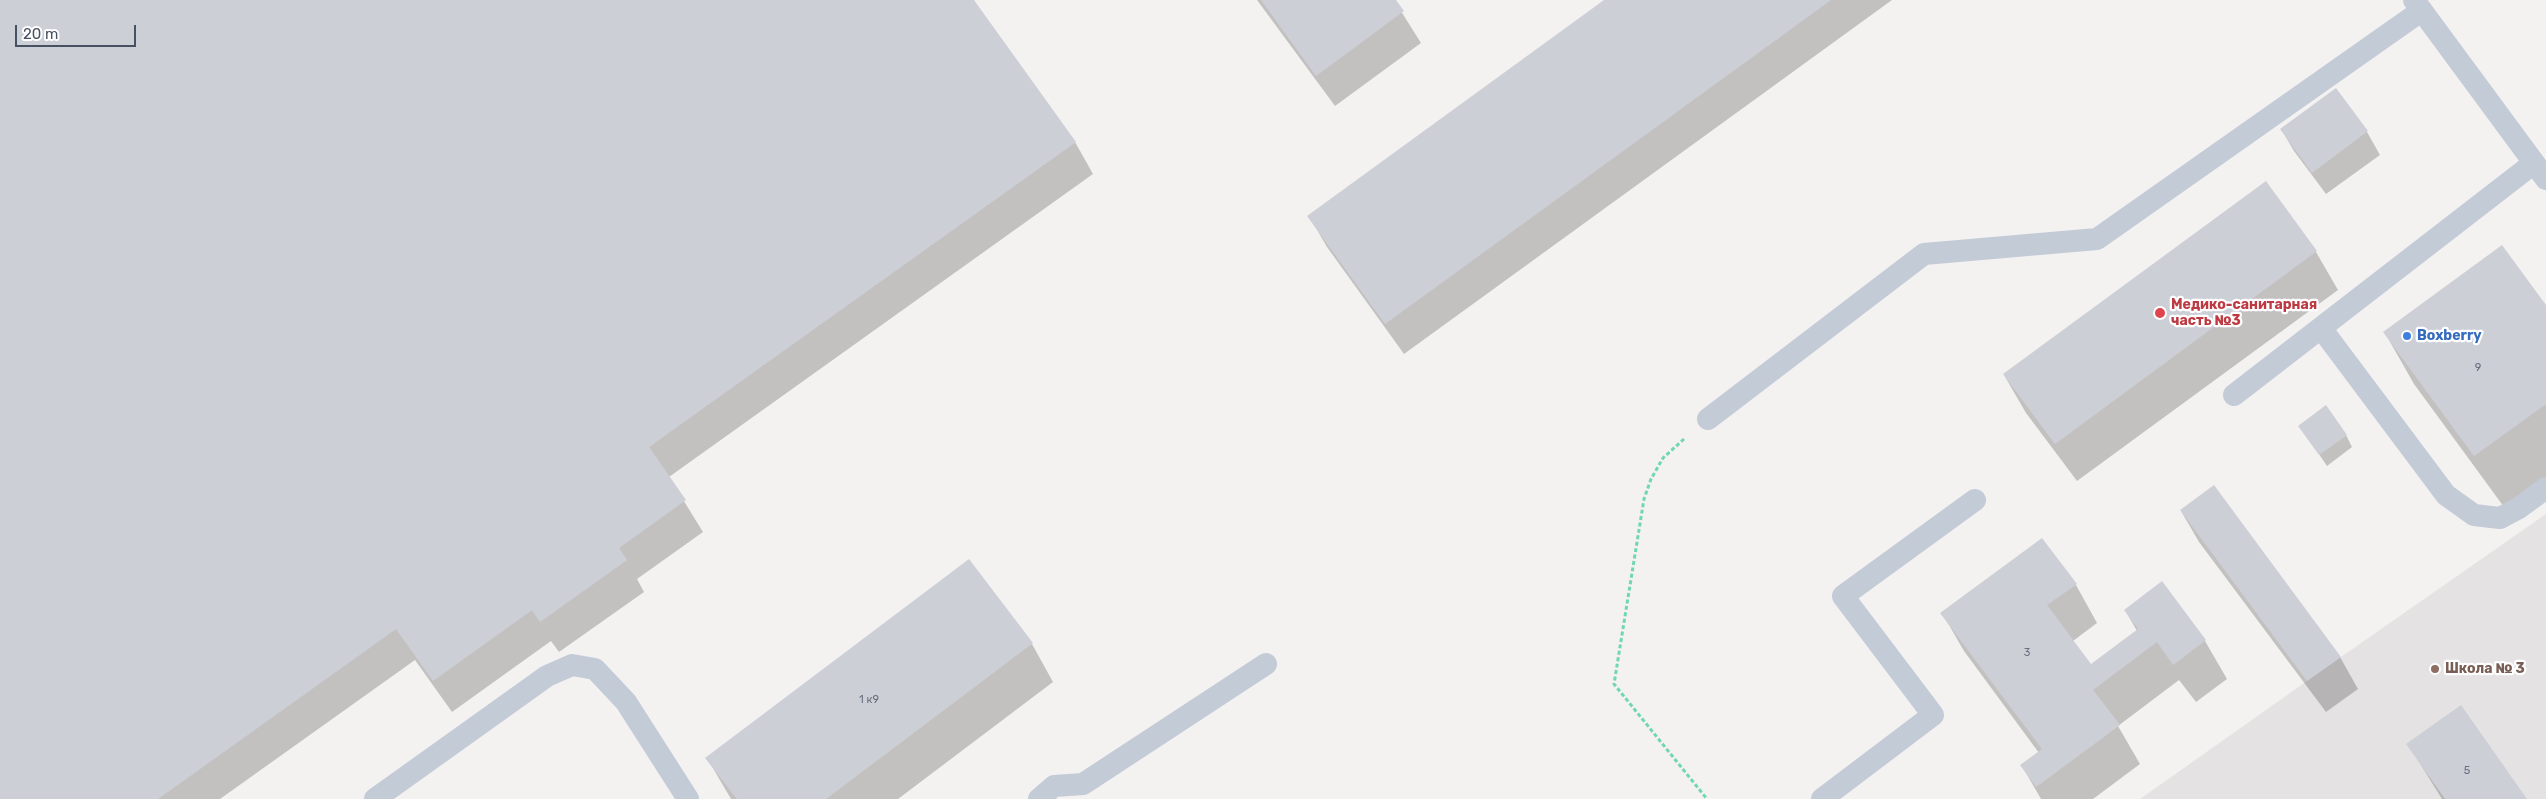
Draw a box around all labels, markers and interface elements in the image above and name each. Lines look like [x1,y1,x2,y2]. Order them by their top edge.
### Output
scale bar [18,15,139,47]
text: 20 m [23,25,58,43]
place label: Медико-санитарная часть №3 [2171,297,2317,330]
marker: Медико-санитарная часть №3 [2153,306,2167,320]
place label: Boxberry [2417,328,2482,344]
marker: Boxberry [2401,330,2413,342]
house number: 9 [2475,361,2481,375]
house number: 3 [2024,646,2030,660]
place label: Школа № 3 [2445,661,2525,677]
marker: Школа № 3 [2429,663,2441,675]
house number: 1 к9 [859,693,879,707]
house number: 5 [2464,764,2470,778]

